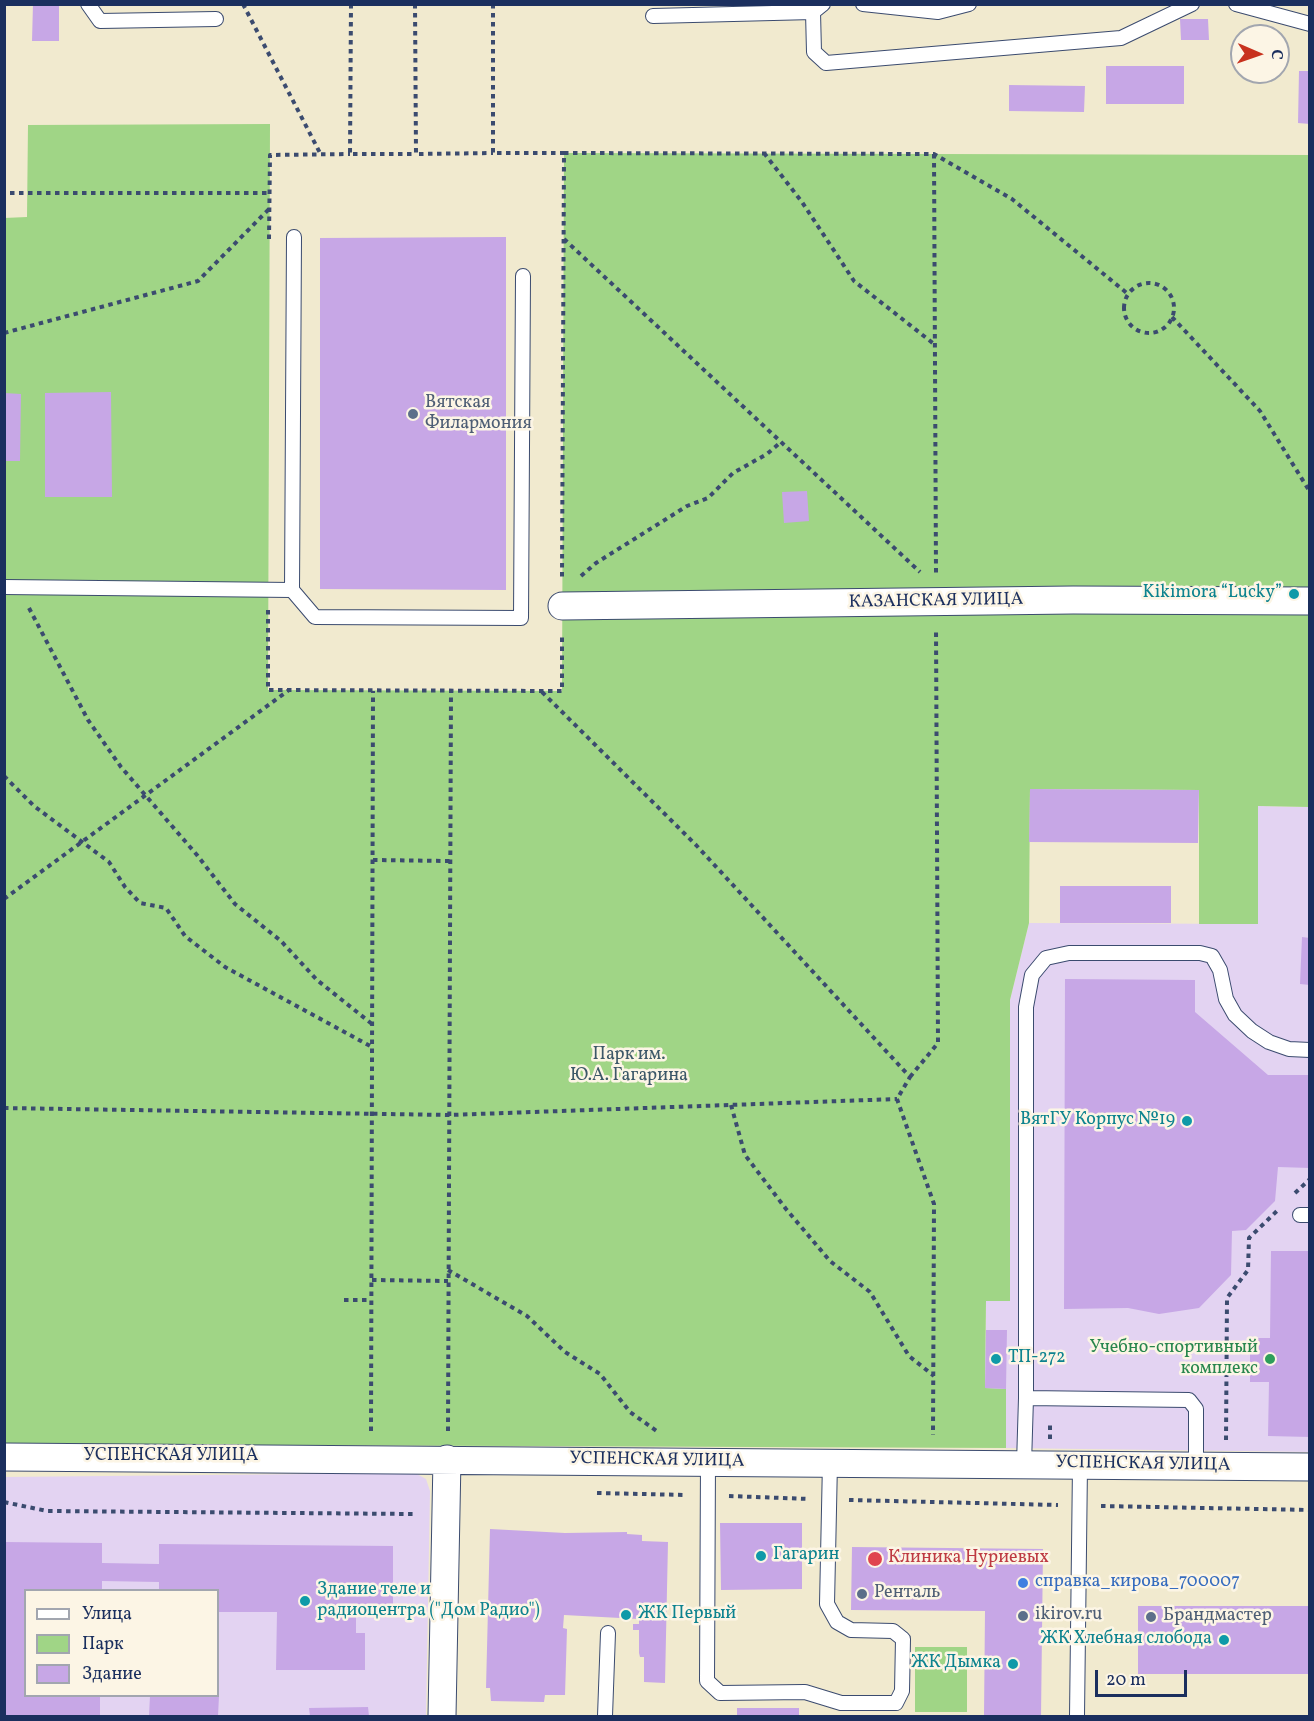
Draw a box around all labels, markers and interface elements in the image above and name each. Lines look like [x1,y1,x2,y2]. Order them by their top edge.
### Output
north arrow [1230,24,1290,84]
text: С [1265,49,1287,60]
place label: Вятская Филармония [425,393,532,436]
marker: Вятская Филармония [406,407,420,421]
place label: Kikimora “Lucky” [1142,583,1282,605]
marker: Kikimora “Lucky” [1287,587,1301,601]
street label: КАЗАНСКАЯ УЛИЦА [849,590,1023,614]
park label: Парк им. Ю.А. Гагарина [570,1045,688,1088]
place label: ВятГУ Корпус №19 [1020,1110,1175,1132]
marker: ВятГУ Корпус №19 [1180,1114,1194,1128]
place label: Учебно-спортивный комплекс [1090,1338,1258,1380]
place label: ТП-272 [1008,1348,1066,1370]
marker: ТП-272 [989,1352,1003,1366]
marker: Учебно-спортивный комплекс [1263,1352,1277,1366]
street label: УСПЕНСКАЯ УЛИЦА [84,1446,258,1468]
street label: УСПЕНСКАЯ УЛИЦА [569,1449,745,1473]
street label: УСПЕНСКАЯ УЛИЦА [1055,1453,1231,1477]
place label: Гагарин [773,1545,840,1567]
place label: Клиника Нуриевых [888,1548,1049,1570]
marker: Гагарин [754,1549,768,1563]
marker: Клиника Нуриевых [866,1550,884,1568]
place label: справка_кирова_700007 [1035,1572,1240,1594]
marker: справка_кирова_700007 [1016,1576,1030,1590]
place label: Здание теле и радиоцентра ("Дом Радио") [317,1580,540,1622]
place label: Ренталь [874,1583,940,1605]
marker: Ренталь [855,1587,869,1601]
legend [24,1589,219,1697]
marker: Здание теле и радиоцентра ("Дом Радио") [298,1594,312,1608]
text: Улица [82,1602,132,1627]
place label: ЖК Первый [638,1604,736,1626]
place label: ikirov.ru [1035,1605,1102,1627]
place label: Брандмастер [1163,1606,1272,1628]
marker: ЖК Первый [619,1608,633,1622]
marker: ikirov.ru [1016,1609,1030,1623]
marker: Брандмастер [1144,1610,1158,1624]
place label: ЖК Хлебная слобода [1040,1629,1212,1651]
text: Парк [82,1632,124,1657]
marker: ЖК Хлебная слобода [1217,1633,1231,1647]
place label: ЖК Дымка [911,1653,1001,1675]
marker: ЖК Дымка [1006,1657,1020,1671]
scale bar [1098,1658,1190,1696]
text: Здание [82,1662,142,1687]
text: 20 m [1106,1668,1146,1693]

